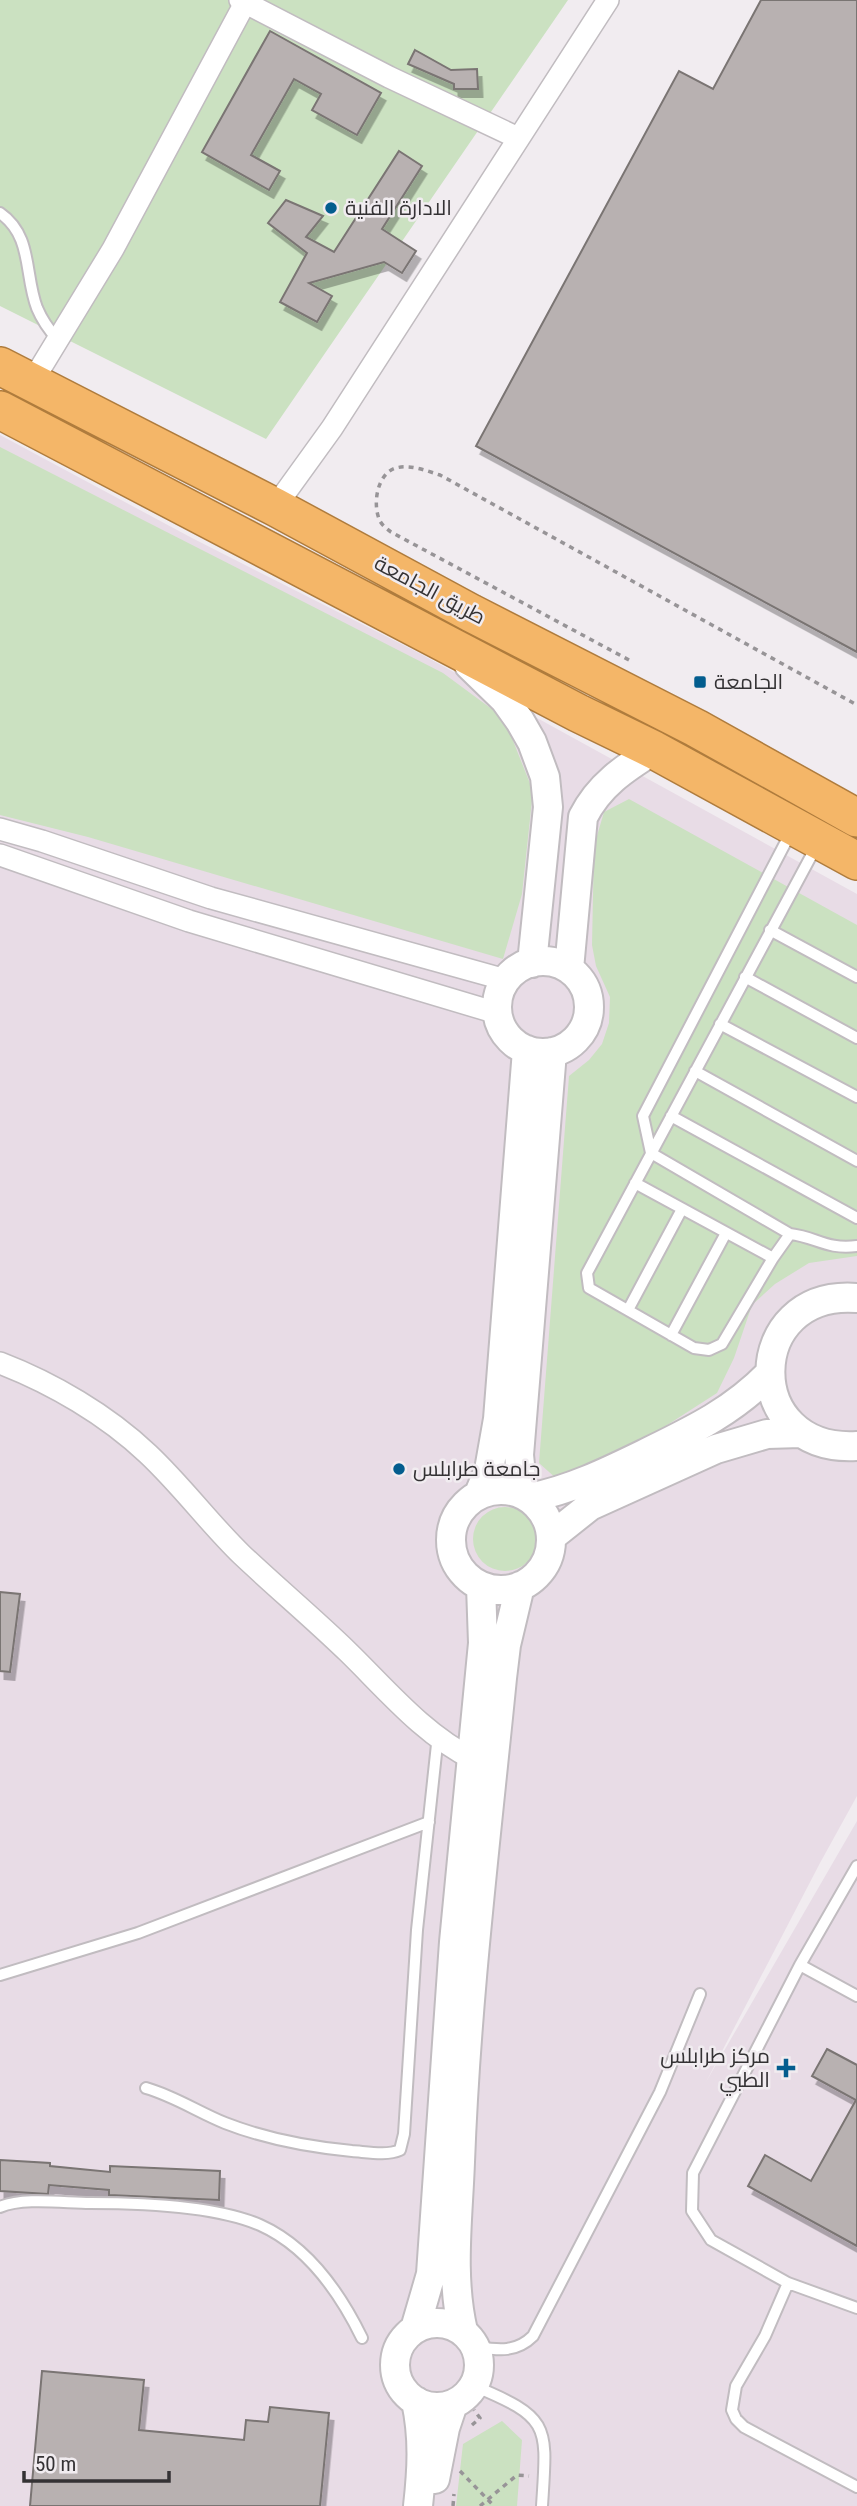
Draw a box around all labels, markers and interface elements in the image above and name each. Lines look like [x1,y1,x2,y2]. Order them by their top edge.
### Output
place label: الادارة الفنية [345,196,452,220]
marker: الادارة الفنية [323,200,339,216]
street label: طريق الجامعة [370,551,490,630]
place label: الجامعة [714,670,783,694]
marker: الجامعة [692,674,708,690]
place label: جامعة طرابلس [413,1457,540,1482]
marker: جامعة طرابلس [391,1461,407,1477]
place label: مركز طرابلس الطبي [660,2044,770,2096]
marker: مركز طرابلس الطبي [776,2058,796,2078]
scale bar [24,2440,170,2484]
text: 50 m [35,2452,76,2476]

